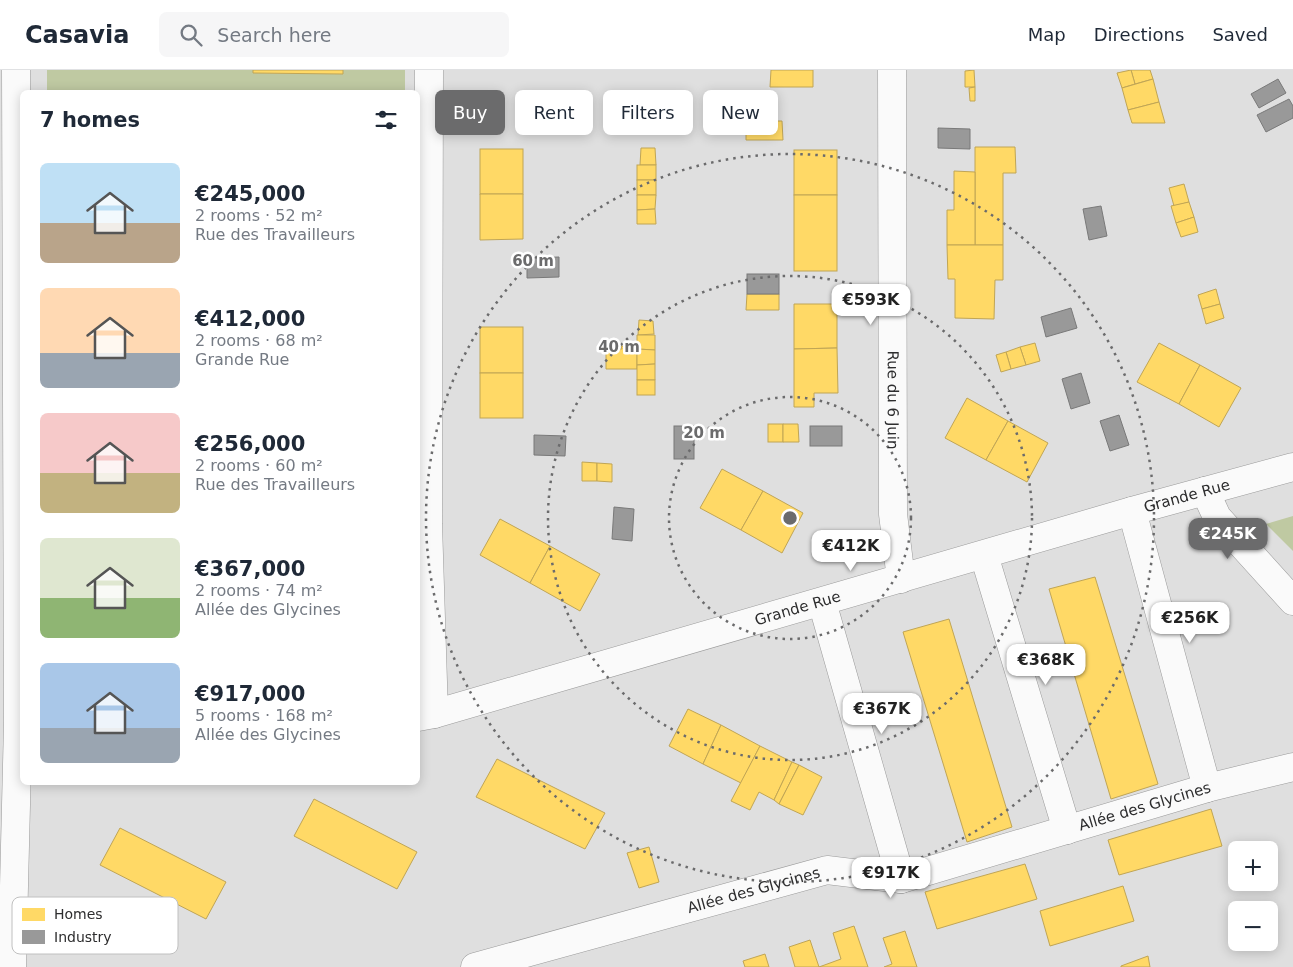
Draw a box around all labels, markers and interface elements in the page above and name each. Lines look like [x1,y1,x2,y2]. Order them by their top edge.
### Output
search box [159,12,509,57]
text: Casavia [25,21,129,49]
icon: search [177,21,205,49]
text: Search here [217,24,332,46]
text: Map [1028,24,1066,45]
text: Directions [1094,24,1184,45]
text: Saved [1212,24,1268,45]
chip: Buy [435,90,505,135]
chip: Rent [515,90,593,135]
chip: Filters [603,90,693,135]
chip: New [703,90,778,135]
icon: filters [372,106,400,134]
text: 7 homes [40,108,140,132]
text: €245,000 [195,182,305,206]
icon: home [80,183,140,243]
text: 2 rooms · 52 m² [195,206,323,225]
text: Rue des Travailleurs [195,225,355,244]
text: 60 m [512,252,554,270]
pin: €593K [836,284,906,326]
text: €593K [843,290,899,309]
text: €412,000 [195,307,305,331]
icon: home [80,308,140,368]
text: 2 rooms · 68 m² [195,331,323,350]
text: 40 m [598,338,640,356]
text: Grande Rue [195,350,289,369]
street label: Rue du 6 Juin [884,350,902,450]
text: 20 m [683,424,725,442]
text: €256,000 [195,432,305,456]
icon: home [80,433,140,493]
text: 2 rooms · 60 m² [195,456,323,475]
text: Rue des Travailleurs [195,475,355,494]
street label: Grande Rue [1142,476,1232,516]
centre of rings [781,509,799,527]
pin: €245K [1193,518,1263,560]
text: €245K [1200,524,1256,543]
pin: €412K [816,530,886,572]
text: €412K [823,536,879,555]
text: €367,000 [195,557,305,581]
icon: home [80,558,140,618]
text: 2 rooms · 74 m² [195,581,323,600]
street label: Grande Rue [753,587,843,629]
text: Allée des Glycines [195,600,341,619]
pin: €256K [1155,602,1225,644]
text: €256K [1162,608,1218,627]
pin: €368K [1011,644,1081,686]
text: €368K [1018,650,1074,669]
text: €917,000 [195,682,305,706]
icon: home [80,683,140,743]
pin: €367K [847,692,917,735]
text: €367K [854,699,910,718]
text: 5 rooms · 168 m² [195,706,333,725]
text: Allée des Glycines [195,725,341,744]
street label: Allée des Glycines [1077,778,1213,835]
map controls [1228,841,1278,951]
button: + [1228,841,1278,891]
pin: €917K [856,856,926,899]
street label: Allée des Glycines [685,863,822,917]
text: €917K [863,863,919,882]
legend [12,897,178,954]
button: − [1228,901,1278,951]
text: Homes [54,906,103,922]
text: Industry [54,929,112,945]

